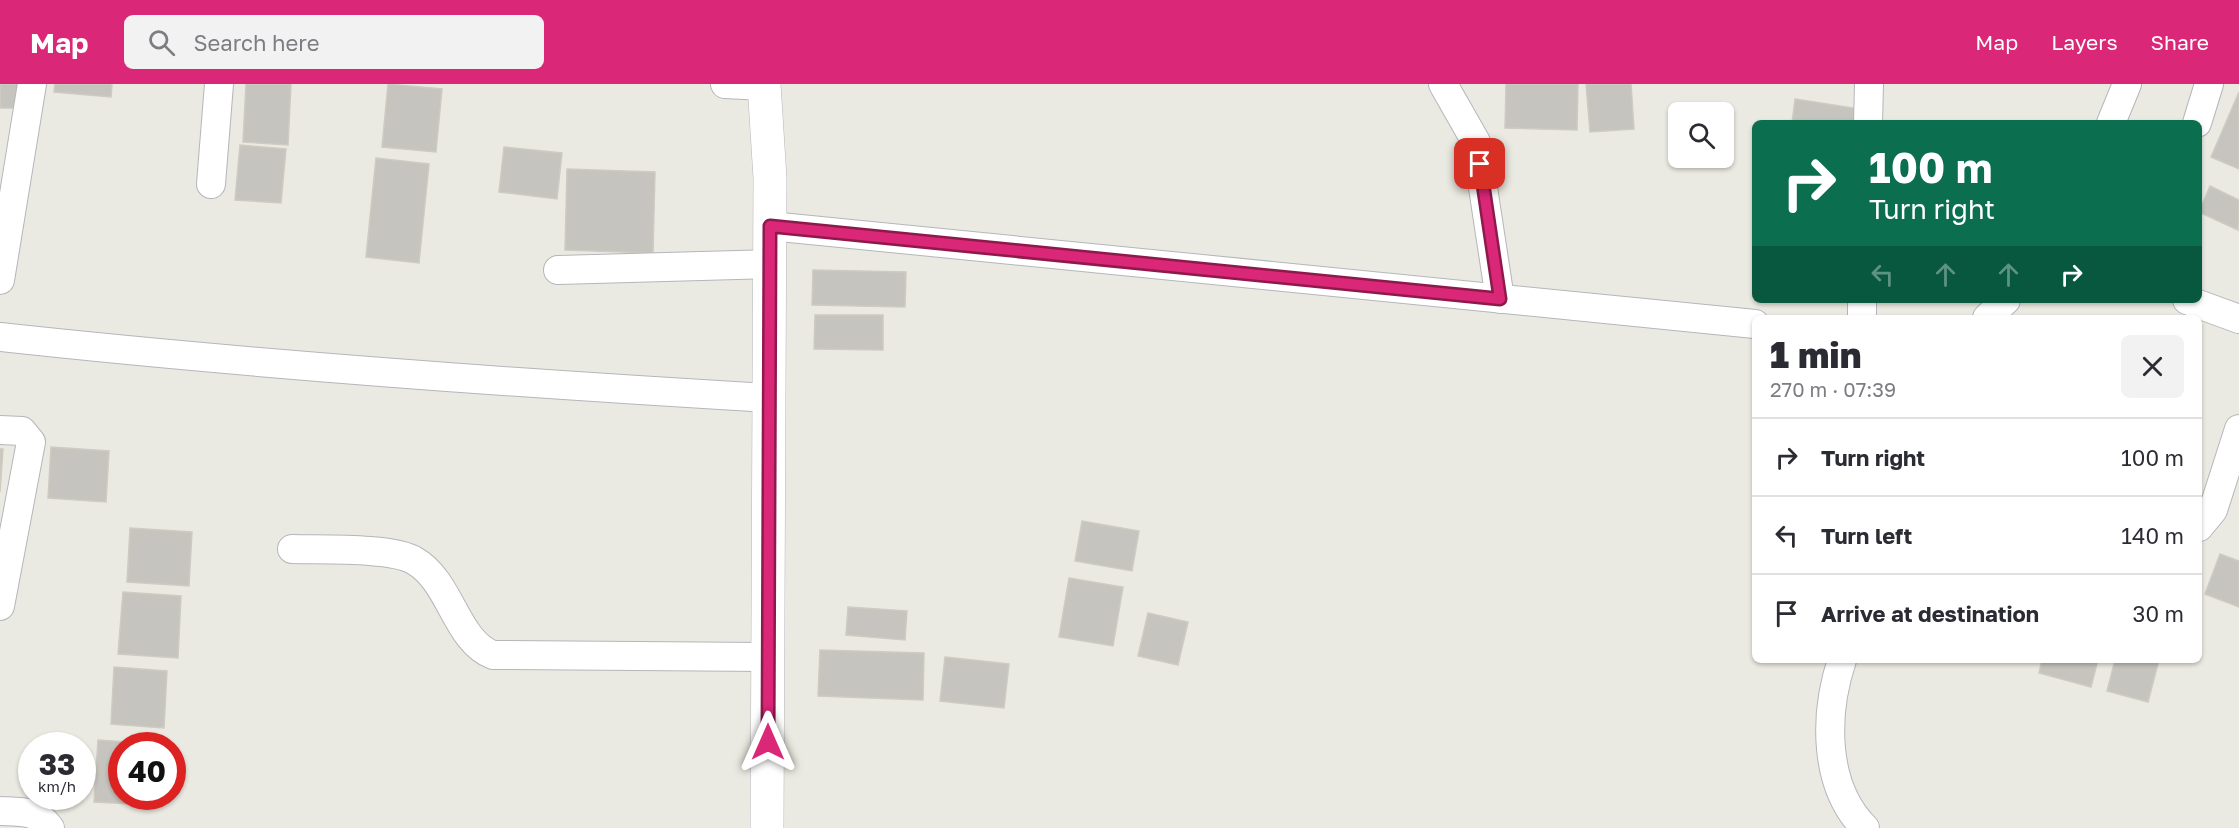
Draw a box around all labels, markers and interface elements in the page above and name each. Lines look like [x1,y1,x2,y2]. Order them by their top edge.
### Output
search box [124,15,544,69]
text: Map [30,26,88,59]
icon: search [145,26,178,59]
text: Search here [193,29,319,56]
text: Map [1975,29,2018,55]
text: Layers [2051,29,2118,55]
text: Share [2151,29,2209,55]
map controls [1668,102,1734,168]
button: search [1668,102,1734,168]
pin [1454,138,1505,189]
text: 100 m [1869,142,1992,192]
icon: right [1770,144,1848,222]
icon: arrive [1463,147,1496,180]
text: Turn right [1869,193,1995,225]
icon: left [1866,258,1899,291]
icon: ahead [1929,258,1962,291]
icon: ahead [1992,258,2025,291]
icon: right [2055,258,2088,291]
text: 1 min [1770,333,1861,376]
button: close [2121,335,2184,398]
text: 270 m · 07:39 [1770,377,1896,401]
icon: right [1770,441,1803,474]
text: Turn right [1821,444,1925,471]
text: 100 m [2121,444,2184,471]
icon: left [1770,519,1803,552]
text: Turn left [1821,522,1912,549]
text: 140 m [2121,522,2184,549]
icon: arrive [1770,597,1803,630]
text: Arrive at destination [1821,600,2039,627]
text: 30 m [2133,600,2184,627]
position arrow [736,710,800,774]
speed limit sign: 40 [108,732,186,810]
text: 33 [39,746,75,782]
text: km/h [38,777,76,795]

